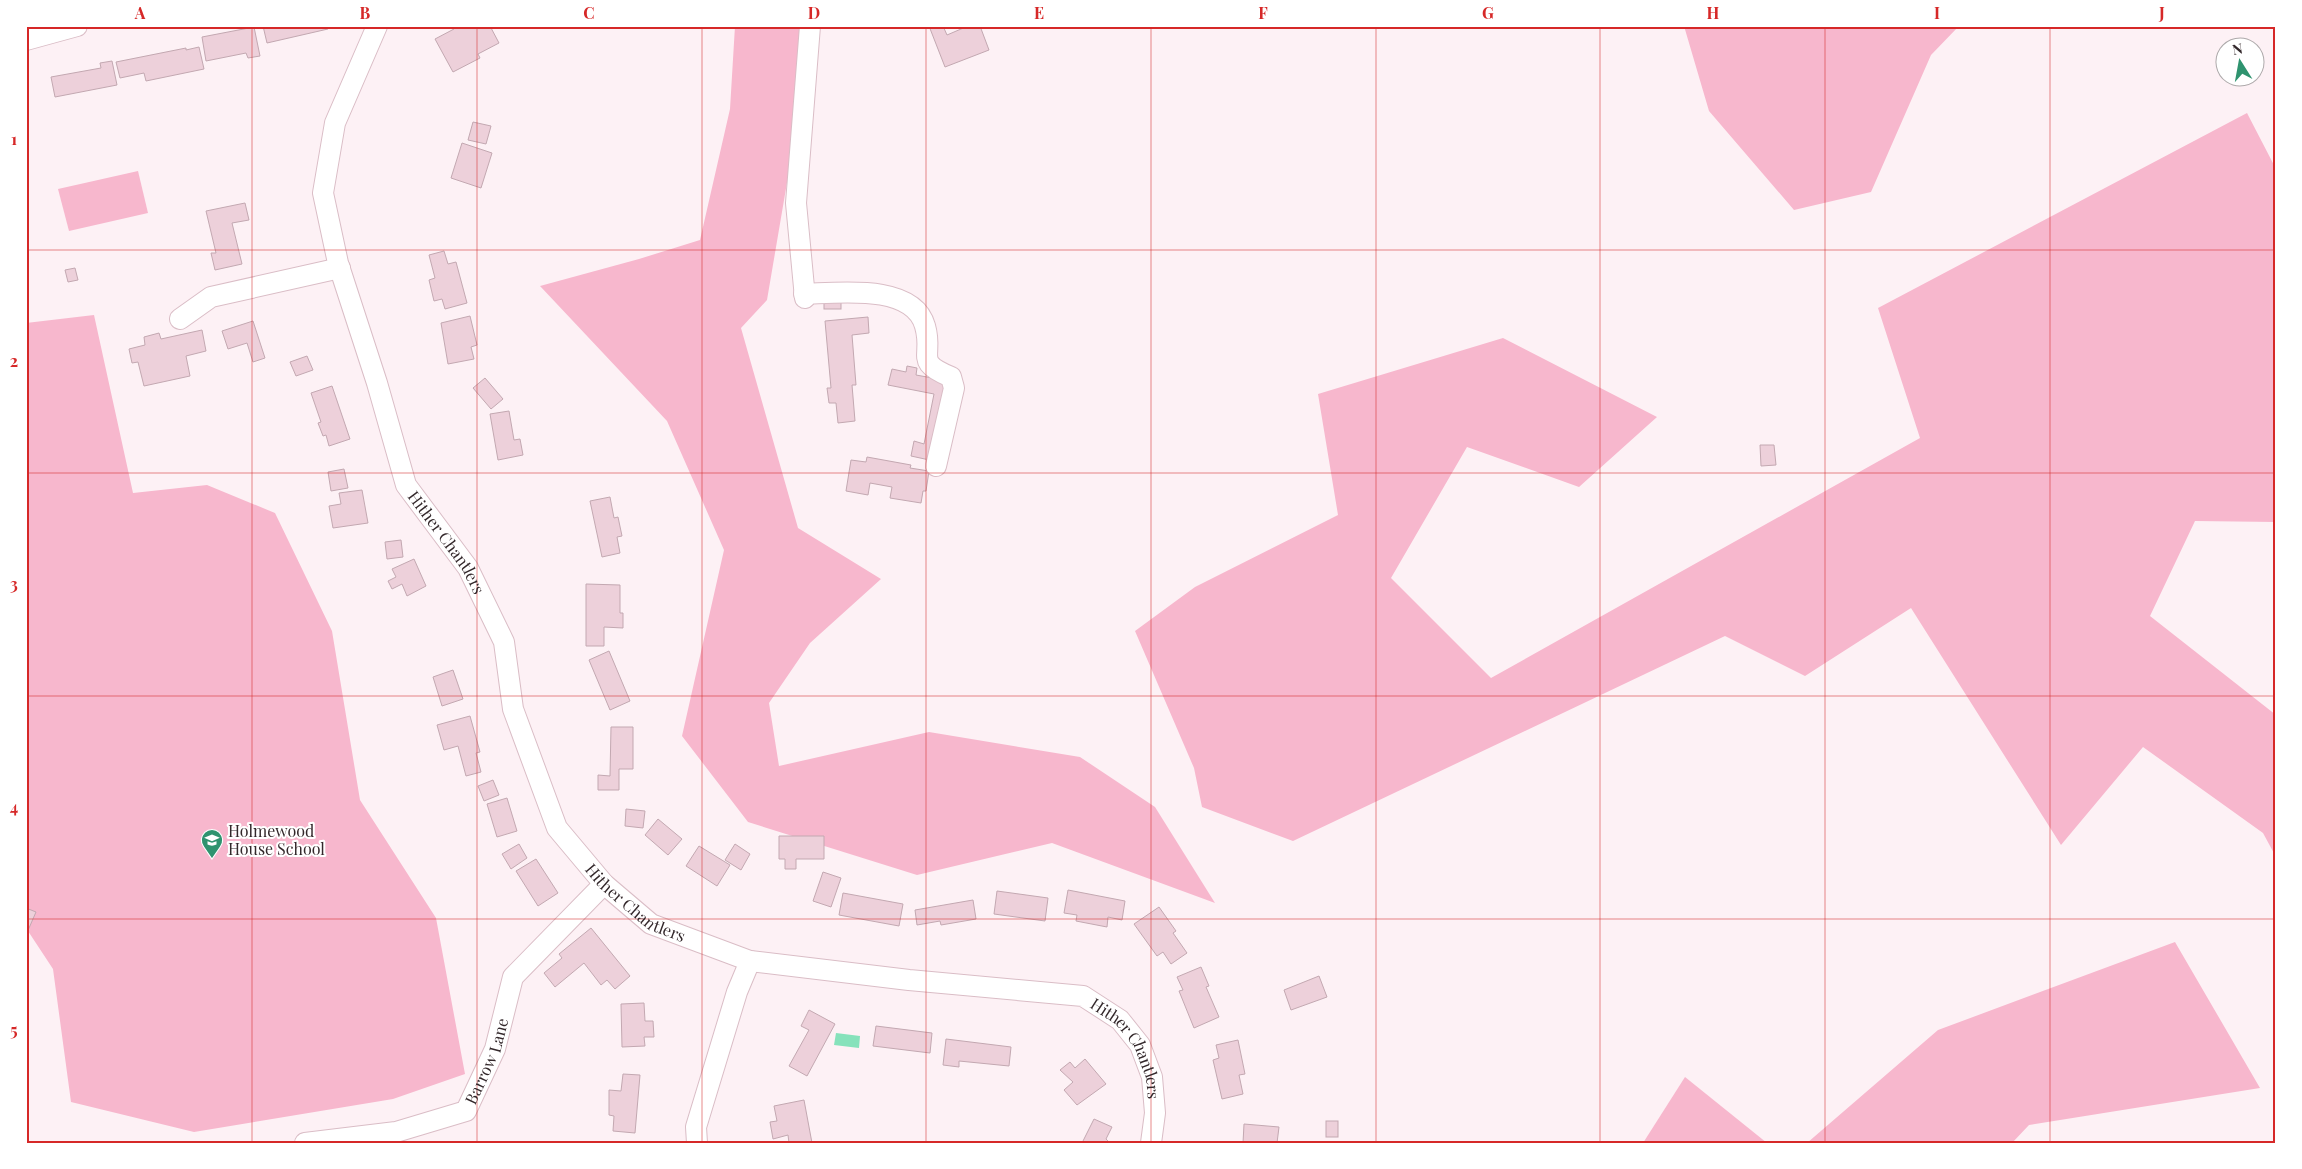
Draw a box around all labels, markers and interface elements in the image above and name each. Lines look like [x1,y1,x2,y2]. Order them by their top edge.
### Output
text: A [134,2,146,23]
text: B [360,2,371,23]
text: C [583,2,595,23]
text: D [808,2,820,23]
text: E [1034,2,1044,23]
text: F [1258,2,1268,23]
text: G [1482,2,1494,23]
text: H [1707,2,1720,23]
text: I [1934,2,1940,23]
text: J [2158,2,2165,23]
north arrow [2214,38,2264,88]
text: N [2231,38,2244,59]
text: 1 [11,128,17,149]
text: 2 [10,350,18,371]
street label: Hither Chantlers [404,486,490,597]
text: 3 [10,573,18,594]
text: 4 [10,796,18,817]
place label: Holmewood House School [228,820,325,859]
school or university icon: Holmewood House School [200,828,224,859]
street label: Hither Chantlers [581,859,688,946]
street label: Hither Chantlers [1087,993,1165,1100]
street label: Barrow Lane [460,1016,512,1108]
text: 5 [10,1019,18,1040]

